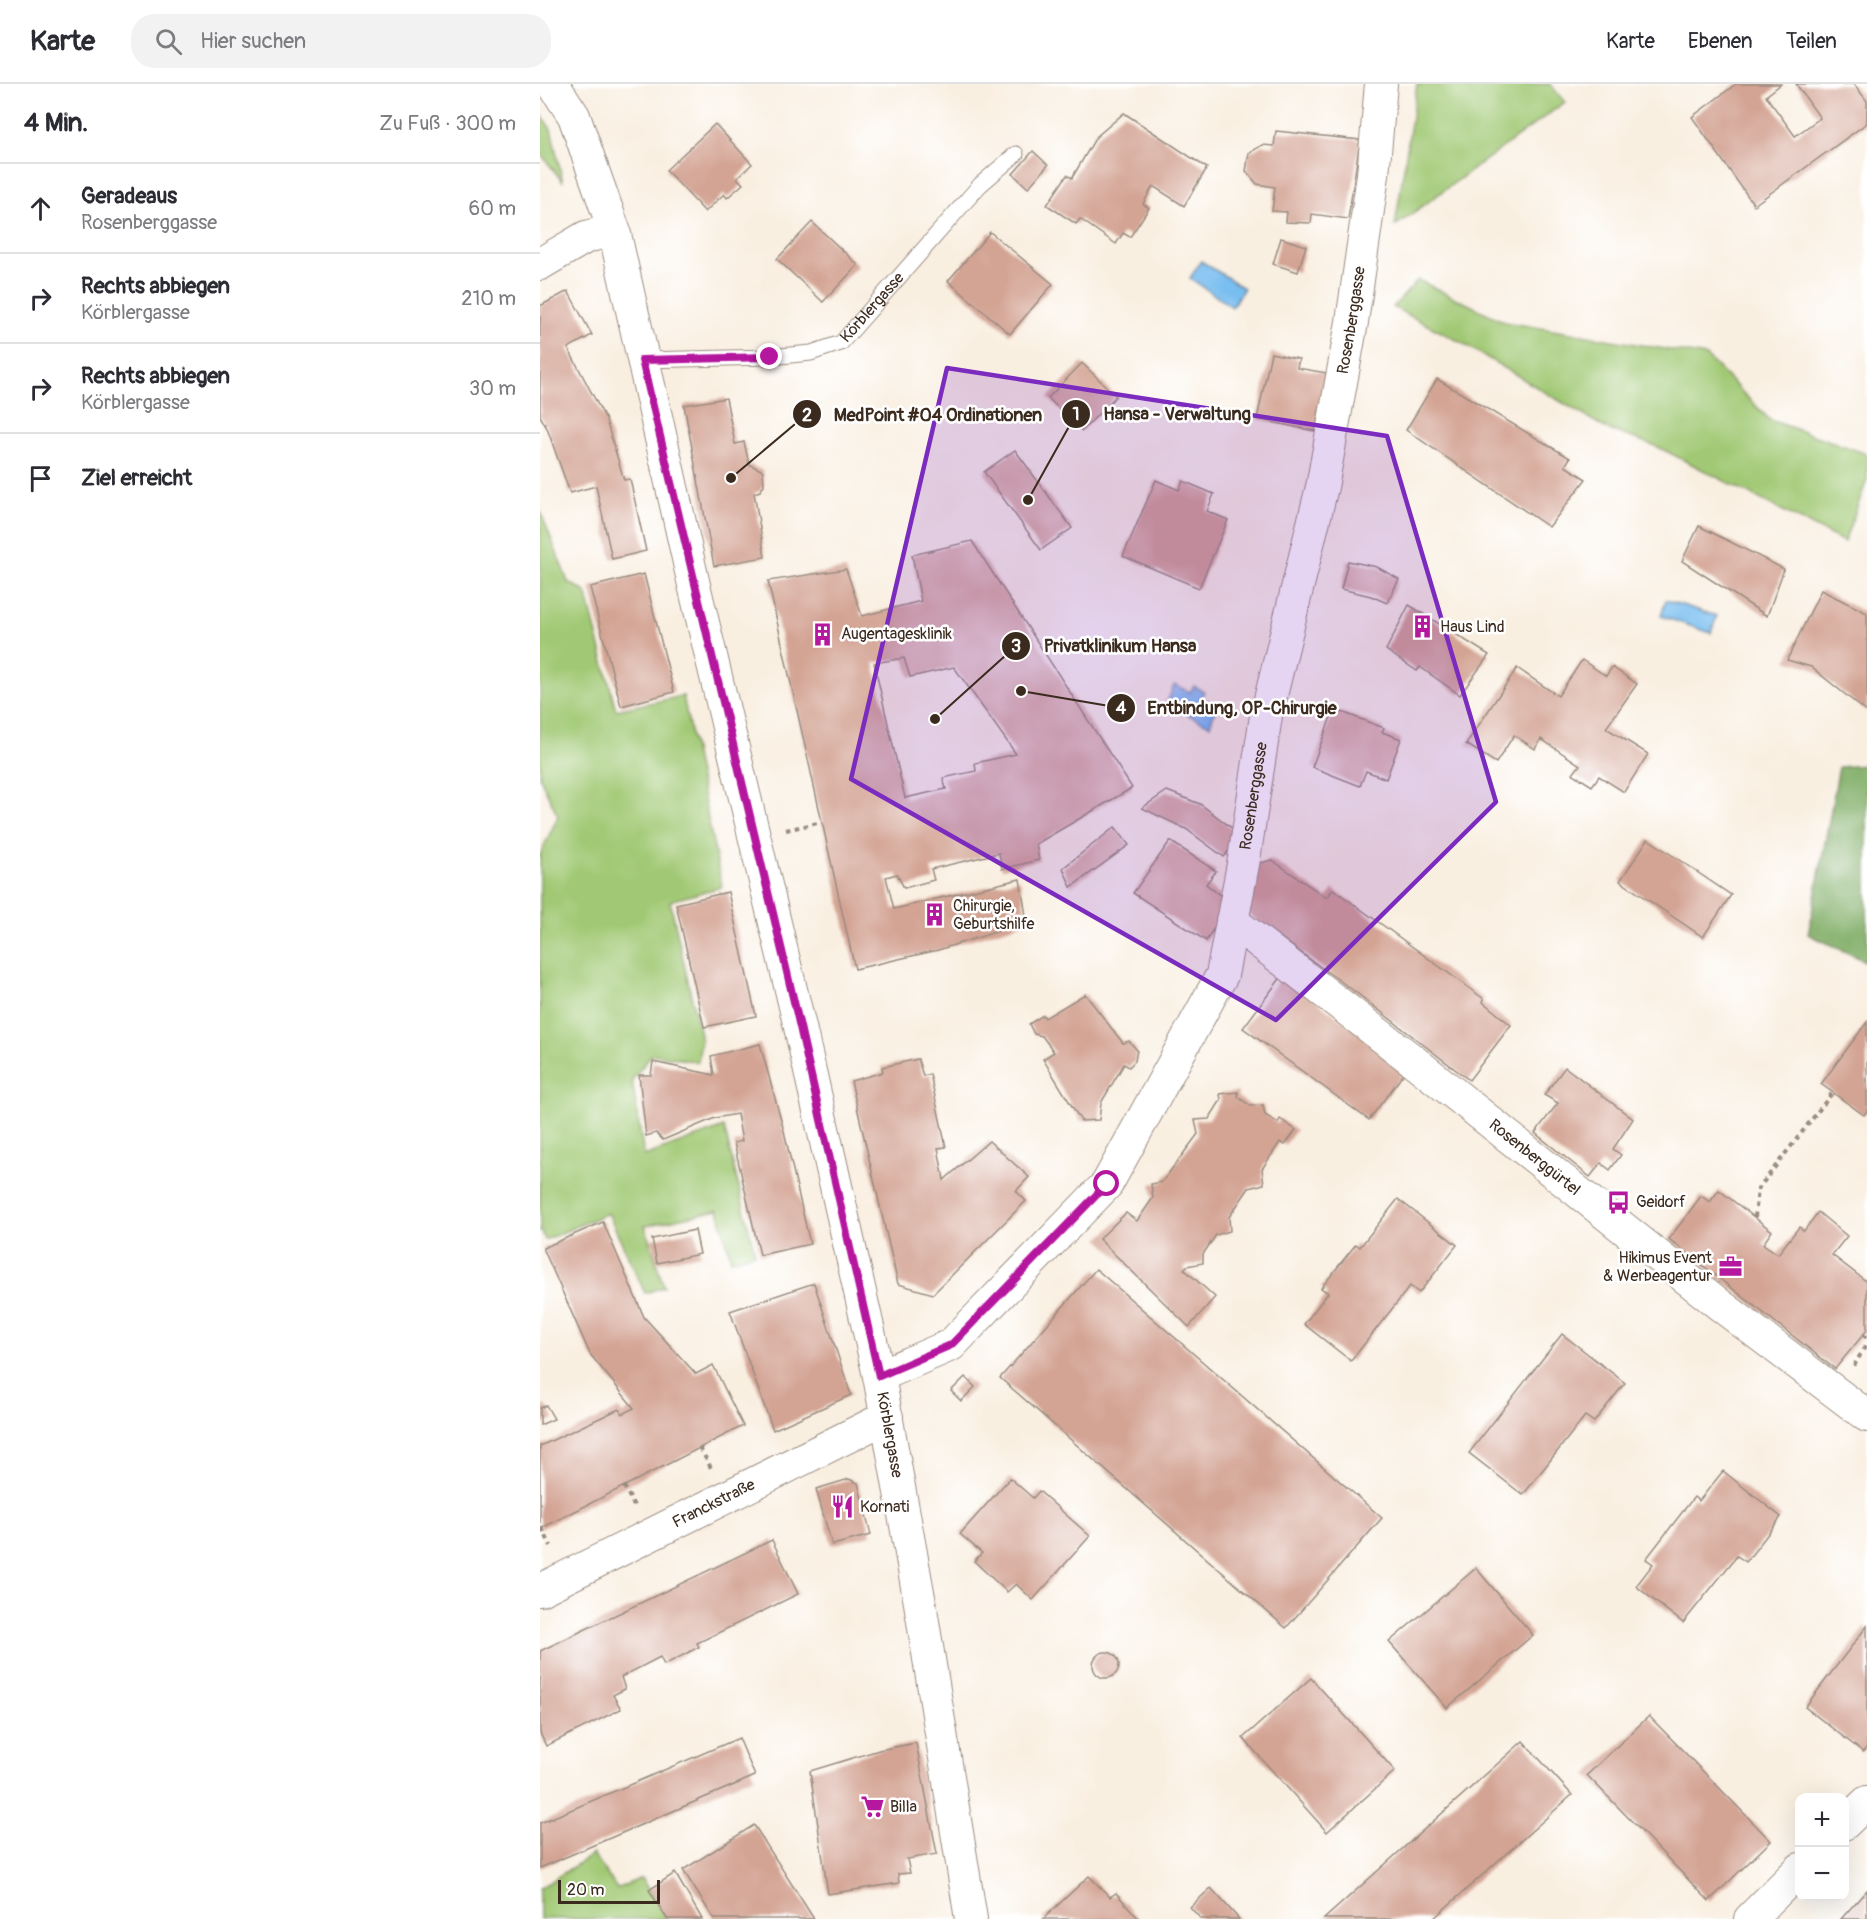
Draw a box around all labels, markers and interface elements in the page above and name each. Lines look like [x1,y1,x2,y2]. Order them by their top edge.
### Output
search box [131,14,551,68]
text: Karte [30,24,95,59]
icon: search [152,25,185,58]
text: Hier suchen [200,27,306,55]
text: Karte [1606,28,1655,55]
text: Ebenen [1688,28,1753,55]
text: Teilen [1786,28,1837,55]
text: 4 Min. [24,107,88,139]
text: Zu Fuß · 300 m [379,111,516,136]
text: Geradeaus [81,182,177,210]
icon: ahead [24,192,57,225]
text: 60 m [469,196,516,221]
text: Rosenberggasse [81,210,217,235]
street label: Rosenberggasse [1333,265,1370,376]
street label: Körblergasse [836,268,909,347]
text: Rechts abbiegen [81,272,230,300]
icon: right [24,282,57,315]
text: 210 m [461,286,516,311]
text: Körblergasse [81,300,190,325]
route end [756,343,782,369]
text: Rechts abbiegen [81,362,230,390]
icon: right [24,372,57,405]
text: 30 m [469,376,516,401]
text: Körblergasse [81,390,190,415]
callout: MedPoint #04 Ordinationen [792,396,1055,432]
callout: Hansa - Verwaltung [1061,396,1262,432]
text: 1 [1072,403,1080,426]
text: Hansa - Verwaltung [1103,403,1251,426]
text: 2 [802,404,812,427]
text: MedPoint #04 Ordinationen [834,404,1042,427]
icon: arrive [24,462,57,495]
text: Ziel erreicht [81,464,192,492]
building icon: Haus Lind [1409,614,1435,640]
place label: Haus Lind [1440,617,1505,637]
building icon: Augentagesklinik [810,621,836,647]
place label: Augentagesklinik [841,624,952,644]
callout: Privatklinikum Hansa [1001,628,1208,664]
text: 3 [1011,635,1021,658]
text: Privatklinikum Hansa [1044,635,1197,658]
callout: Entbindung, OP-Chirurgie [1106,690,1349,726]
text: 4 [1116,697,1127,720]
text: Entbindung, OP-Chirurgie [1147,697,1338,720]
street label: Rosenberggasse [1236,740,1272,851]
place label: Chirurgie, Geburtshilfe [953,896,1035,934]
building icon: Chirurgie, Geburtshilfe [922,902,948,928]
street label: Rosenberggürtel [1485,1115,1584,1200]
route start [1093,1170,1119,1196]
bus stop icon: Geidorf [1605,1189,1631,1215]
place label: Geidorf [1636,1192,1686,1212]
place label: Hikimus Event & Werbeagentur [1603,1248,1713,1286]
office icon: Hikimus Event & Werbeagentur [1717,1254,1743,1280]
street label: Körblergasse [872,1390,907,1479]
street label: Franckstraße [669,1474,758,1532]
restaurant icon: Kornati [829,1494,855,1520]
place label: Kornati [860,1497,909,1517]
map controls [1795,1793,1849,1901]
button: + [1795,1793,1849,1847]
supermarket icon: Billa [859,1794,885,1820]
place label: Billa [890,1797,917,1817]
button: − [1795,1847,1849,1901]
scale bar [558,1877,660,1904]
text: 20 m [567,1880,605,1900]

